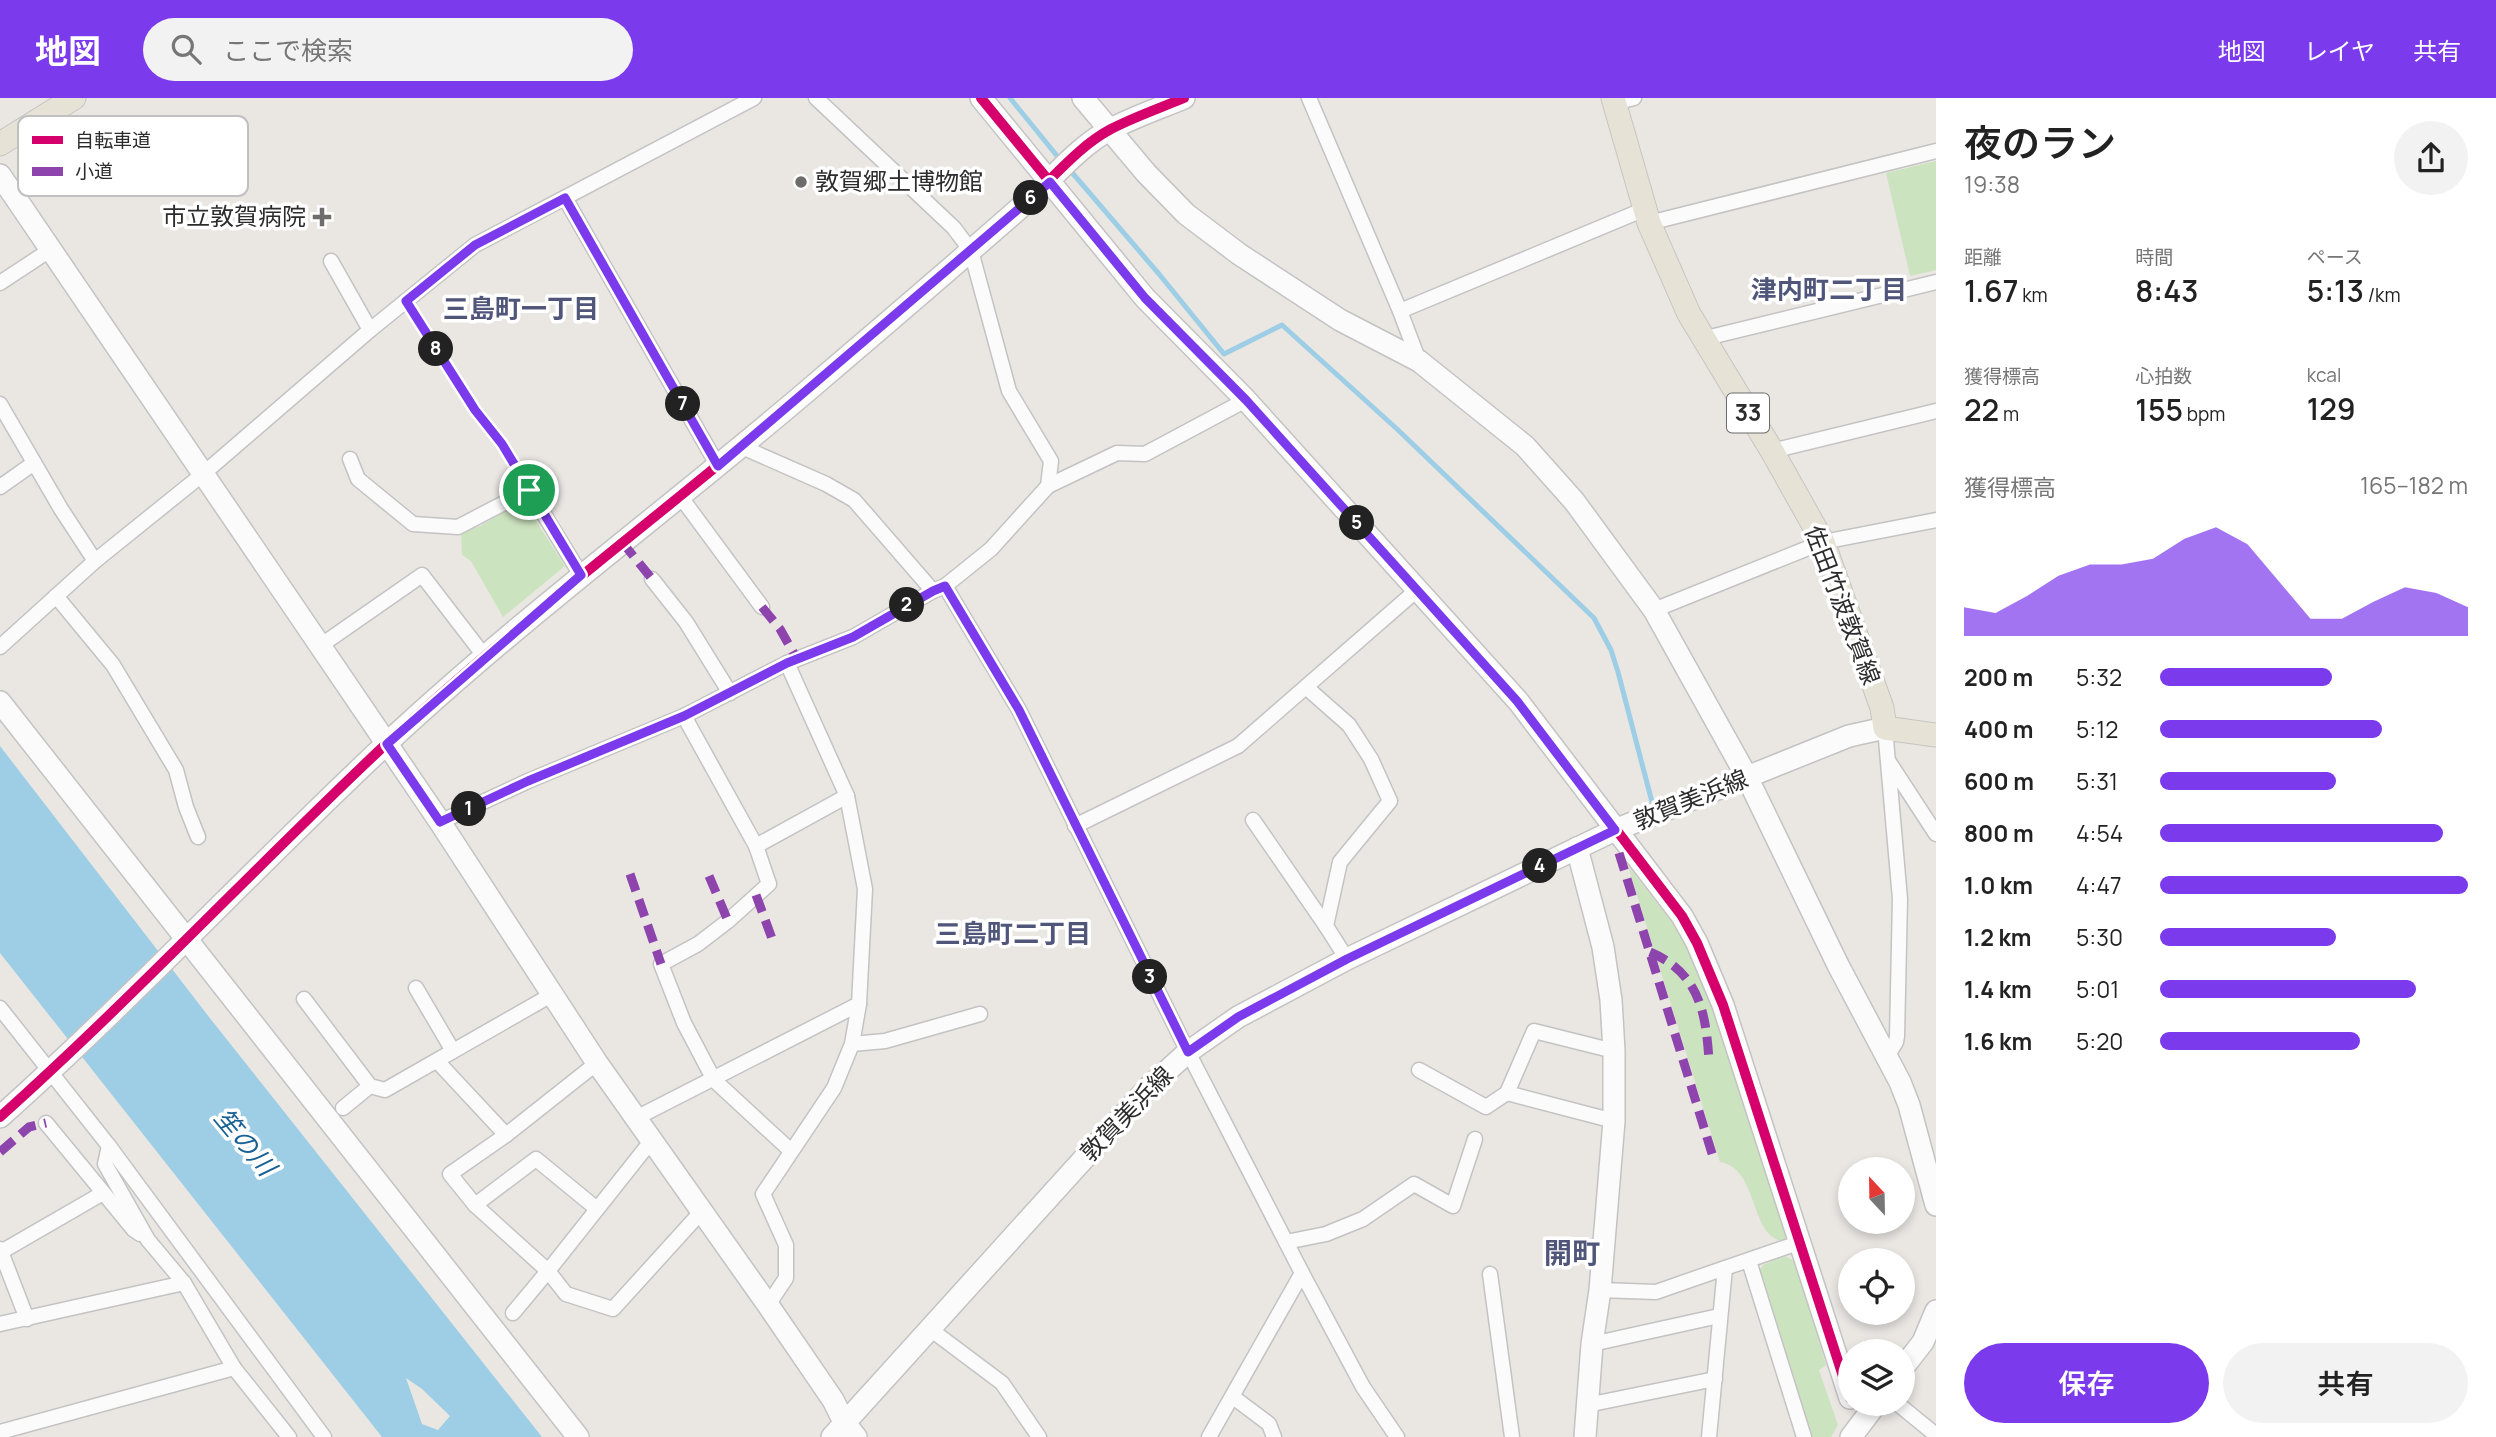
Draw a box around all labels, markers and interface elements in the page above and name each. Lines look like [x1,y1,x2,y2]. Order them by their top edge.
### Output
search box [143,18,633,81]
text: 地図 [35,28,101,73]
icon: search [167,30,205,68]
text: ここで検索 [223,32,353,68]
text: 地図 [2218,34,2266,67]
text: レイヤ [2304,34,2375,67]
text: 共有 [2413,34,2461,67]
legend [18,116,248,196]
text: 夜のラン [1964,116,2116,168]
button: share [2394,121,2468,195]
text: 自転車道 [75,127,151,153]
text: 小道 [75,158,113,184]
place label: 敦賀郷土博物館 [815,164,983,197]
text: 19:38 [1964,168,2020,200]
marker: 敦賀郷土博物館 [793,174,809,190]
pin: 6 [1014,180,1048,216]
text: 6 [1025,184,1036,210]
place label: 市立敦賀病院 [162,199,306,232]
marker: 市立敦賀病院 [312,207,332,227]
text: 距離 [1964,244,2002,270]
text: 時間 [2135,244,2173,270]
text: ペース [2307,244,2363,270]
text: 1.67 [1964,270,2018,311]
text: 8:43 [2135,270,2198,311]
text: 5:13 [2307,270,2364,311]
district label: 津内町二丁目 [1751,271,1907,307]
text: km [2018,282,2048,308]
text: /km [2364,282,2401,308]
district label: 三島町一丁目 [443,290,599,326]
pin: 8 [418,331,453,366]
text: 8 [430,335,441,361]
text: kcal [2307,362,2341,388]
text: 獲得標高 [1964,363,2040,389]
text: 心拍数 [2135,363,2192,389]
pin: 7 [666,386,700,422]
text: 129 [2307,388,2356,429]
text: 22 [1964,389,1999,430]
text: 155 [2135,389,2183,430]
text: 7 [677,390,688,416]
road number: 33 [1727,394,1769,432]
text: m [1999,401,2019,427]
text: bpm [2183,401,2225,427]
pin [499,460,559,520]
text: 165–182 m [2360,469,2468,501]
icon: arrive [510,471,548,509]
text: 獲得標高 [1964,471,2056,503]
pin: 5 [1340,506,1374,540]
text: 5 [1351,509,1362,535]
street label: 佐田竹波敦賀線 [1798,520,1889,689]
pin: 2 [890,588,925,622]
text: 2 [901,591,912,617]
text: 200 m [1964,661,2033,693]
text: 5:32 [2076,661,2122,693]
text: 400 m [1964,713,2034,745]
text: 5:12 [2076,713,2118,745]
street label: 敦賀美浜線 [1629,761,1752,836]
text: 600 m [1964,765,2034,797]
text: 5:31 [2076,765,2118,797]
pin: 1 [452,792,486,826]
text: 1 [464,795,473,821]
text: 800 m [1964,817,2034,849]
text: 4:54 [2076,817,2123,849]
pin: 4 [1522,848,1558,884]
text: 4 [1534,852,1545,878]
text: 1.0 km [1964,869,2033,901]
text: 4:47 [2076,869,2122,901]
district label: 三島町二丁目 [935,915,1091,951]
text: 1.2 km [1964,921,2031,953]
text: 5:30 [2076,921,2123,953]
pin: 3 [1132,960,1168,994]
text: 3 [1144,963,1155,989]
text: 1.4 km [1964,973,2032,1005]
text: 5:01 [2076,973,2119,1005]
text: 1.6 km [1964,1025,2032,1057]
text: 5:20 [2076,1025,2123,1057]
street label: 敦賀美浜線 [1072,1058,1179,1168]
water label: 笙の川 [207,1100,287,1185]
north arrow [1838,1157,1914,1234]
map controls [1838,1157,1915,1416]
district label: 開町 [1544,1233,1600,1271]
button: locate [1838,1248,1915,1325]
button: layers [1838,1339,1915,1416]
button: 保存 [1964,1343,2209,1423]
button: 共有 [2223,1343,2468,1423]

